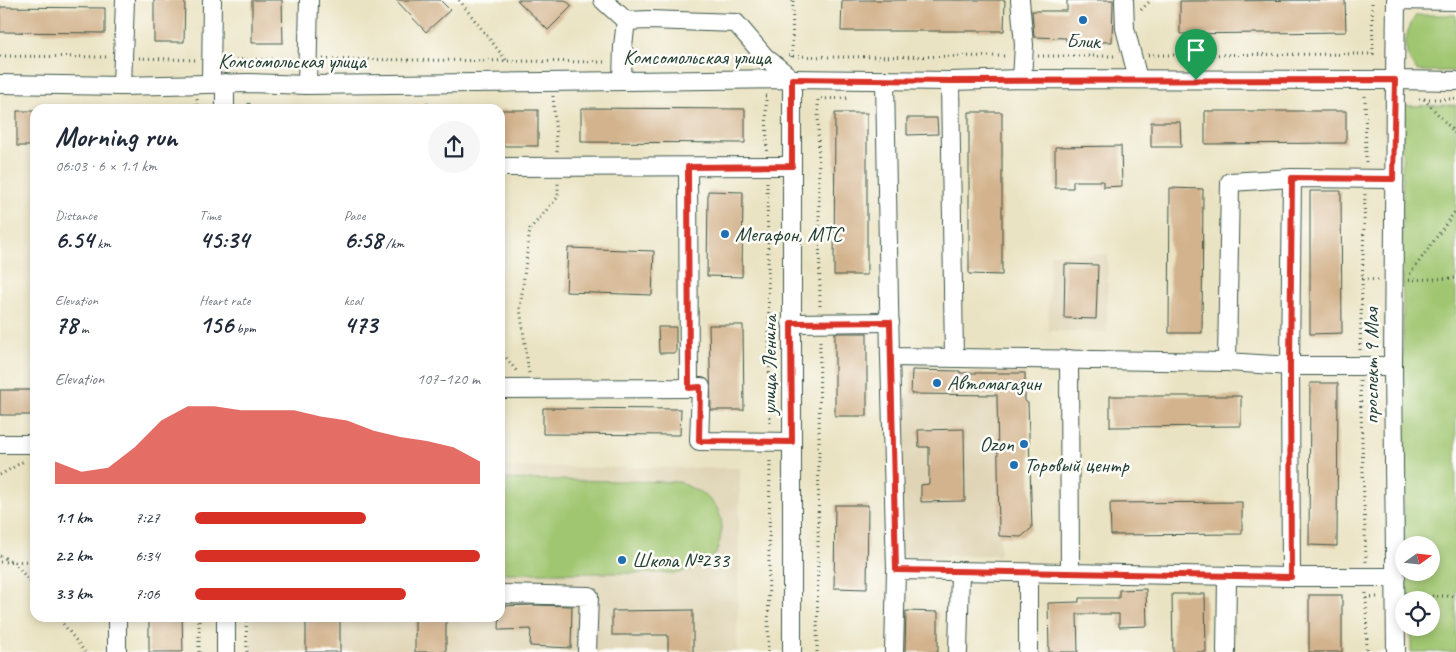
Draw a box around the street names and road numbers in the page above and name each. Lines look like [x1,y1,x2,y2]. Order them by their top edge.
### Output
street label: Комсомольская улица [623,44,773,70]
street label: Комсомольская улица [218,48,368,74]
street label: проспект 9 Мая [1358,306,1384,424]
street label: улица Ленина [756,313,782,417]

